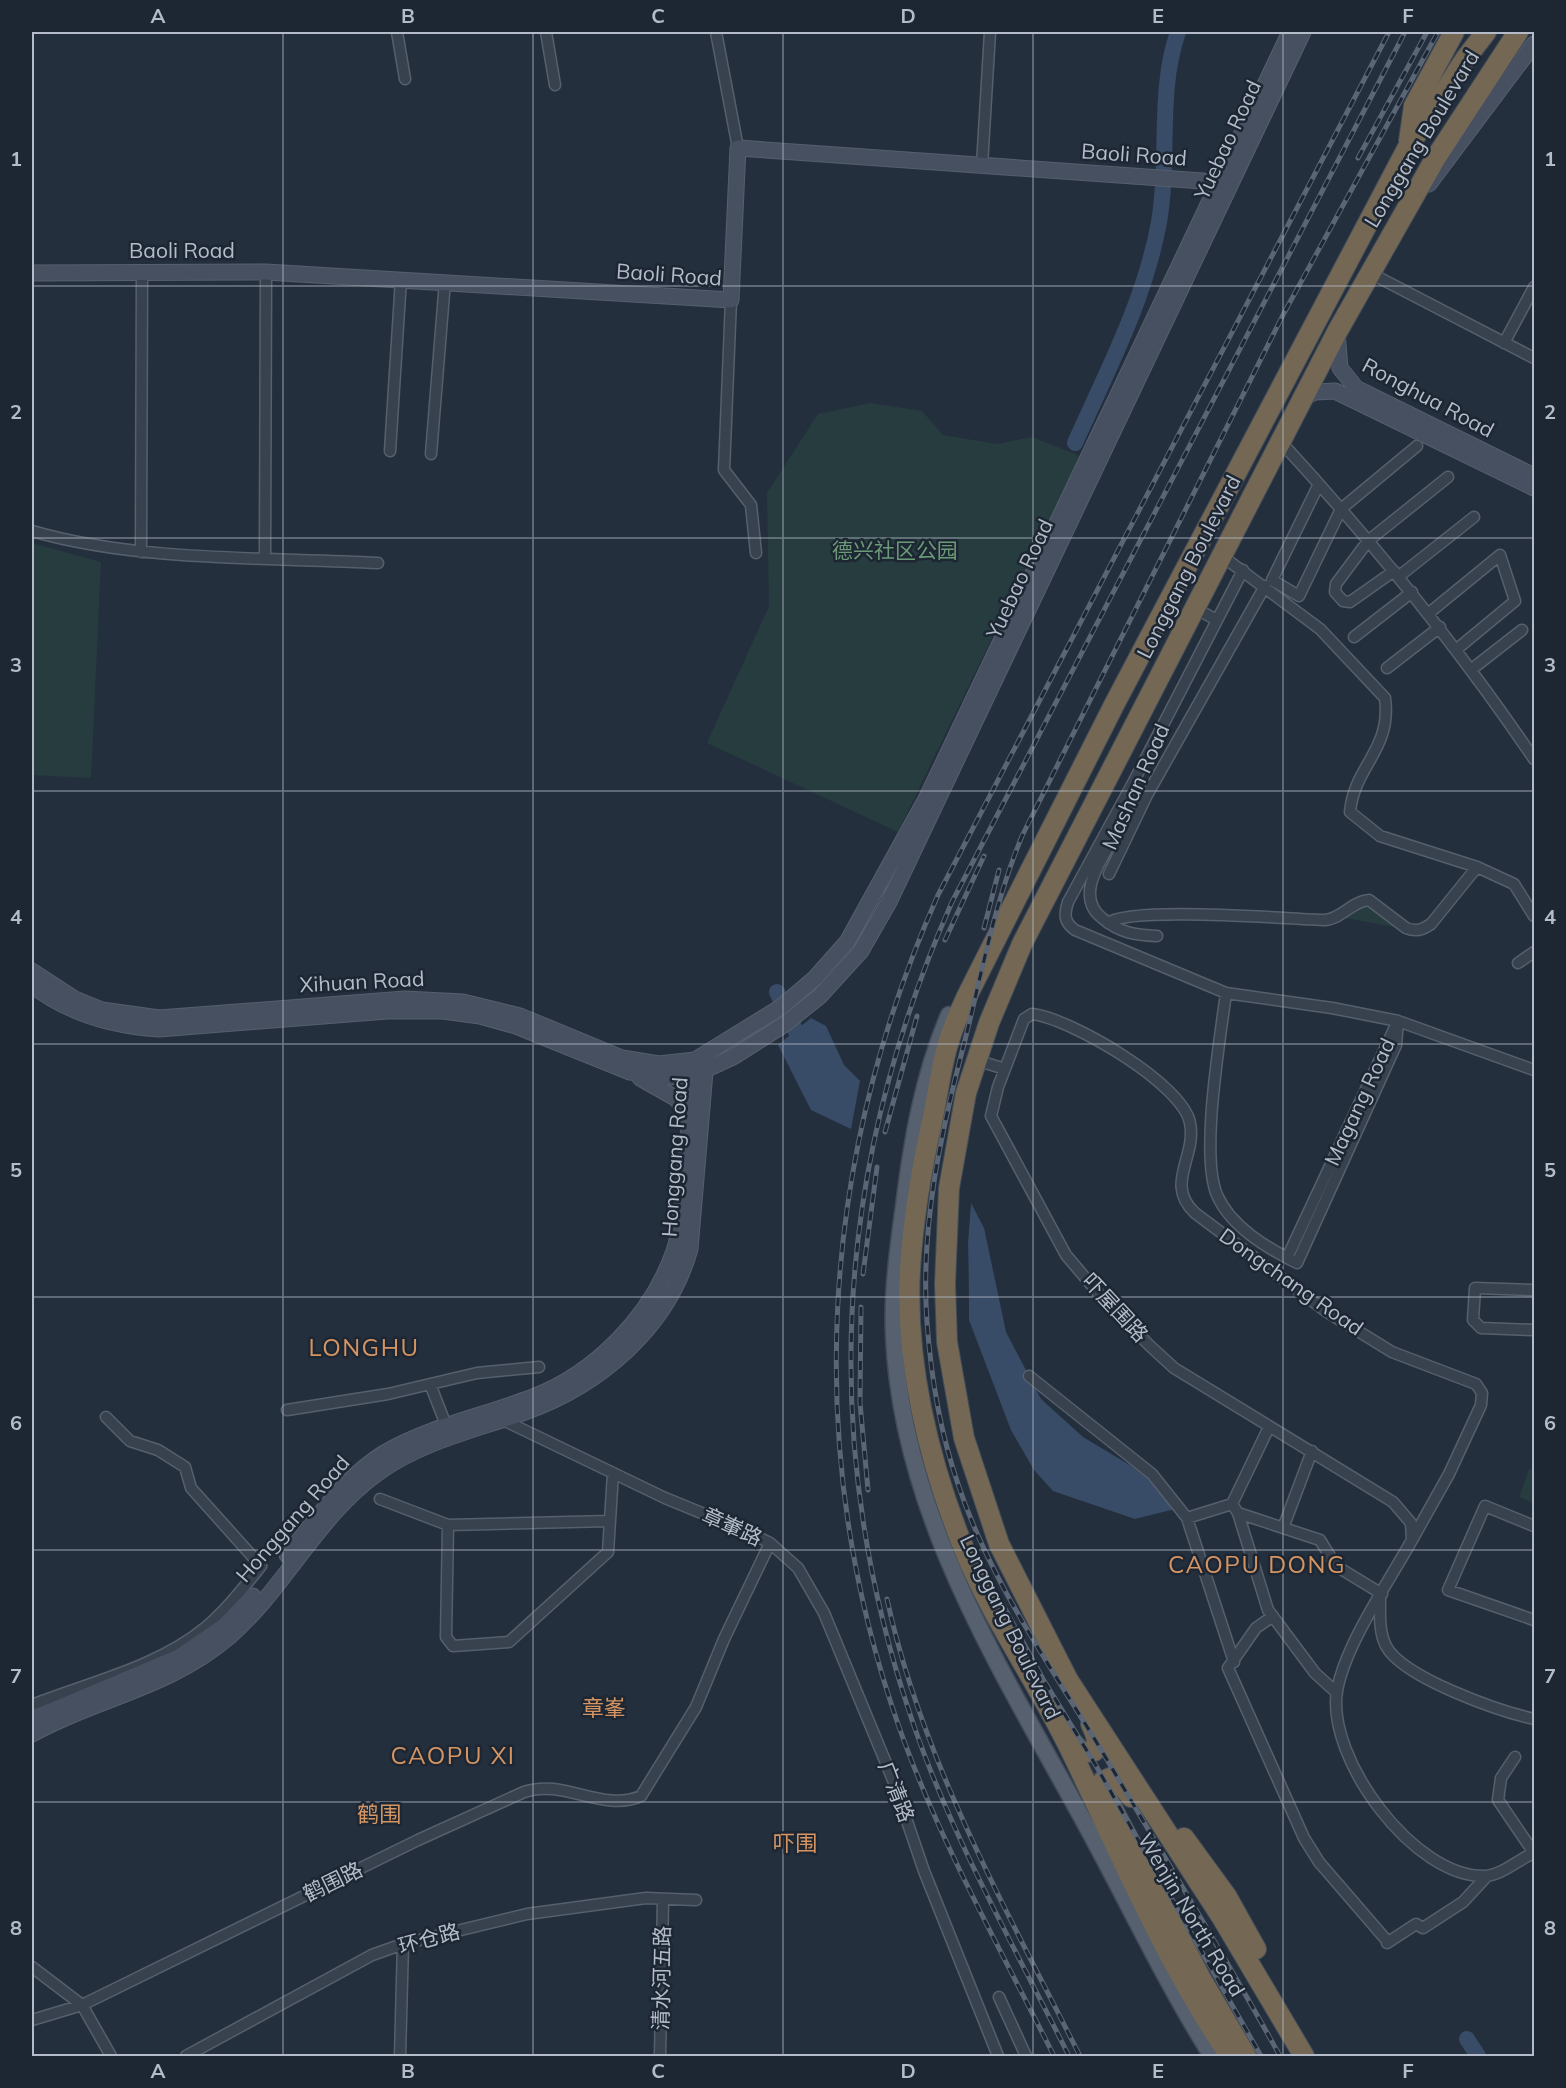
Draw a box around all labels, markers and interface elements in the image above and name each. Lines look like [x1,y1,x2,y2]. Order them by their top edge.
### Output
text: A [151,3,166,28]
text: B [401,3,415,28]
text: C [651,3,665,28]
text: D [900,3,916,28]
text: E [1152,3,1164,28]
text: F [1402,3,1414,28]
street label: Longgang Boulevard [1358,45,1484,232]
street label: Yuebao Road [1188,76,1266,204]
street label: Baoli Road [1080,137,1188,171]
text: 1 [10,146,22,171]
text: 1 [1544,146,1556,171]
street label: Baoli Road [129,237,235,263]
street label: Baoli Road [615,257,723,291]
street label: Ronghua Road [1358,352,1499,443]
text: 2 [10,399,22,424]
text: 2 [1544,399,1556,424]
street label: Longgang Boulevard [1131,471,1246,663]
street label: Yuebao Road [980,515,1058,643]
park label: 德兴社区公园 [832,537,958,563]
text: 3 [10,652,22,677]
text: 3 [1544,652,1556,677]
street label: Mashan Road [1096,720,1174,854]
text: 4 [10,904,22,929]
text: 4 [1544,904,1556,929]
street label: Xihuan Road [299,965,425,997]
street label: Magang Road [1318,1034,1400,1170]
street label: Honggang Road [655,1076,693,1238]
text: 5 [10,1157,22,1182]
text: 5 [1544,1157,1556,1182]
street label: Dongchang Road [1215,1222,1369,1341]
street label: 吓屋围路 [1078,1268,1154,1347]
district label: LONGHU [308,1332,420,1362]
text: 6 [10,1410,22,1435]
text: 6 [1544,1410,1556,1435]
street label: Honggang Road [230,1449,355,1587]
street label: 章輋路 [698,1501,766,1551]
street label: Longgang Boulevard [955,1530,1067,1723]
district label: CAOPU DONG [1168,1549,1346,1579]
text: 7 [10,1663,22,1688]
text: 7 [1544,1663,1556,1688]
district label: 章峯 [582,1694,626,1722]
district label: CAOPU XI [390,1740,516,1770]
street label: 广清路 [874,1758,920,1826]
district label: 鹤围 [357,1800,401,1828]
street label: Wenjin North Road [1133,1828,1251,2001]
district label: 吓围 [773,1829,817,1857]
street label: 鹤围路 [299,1856,367,1907]
text: 8 [10,1915,22,1940]
text: 8 [1544,1915,1556,1940]
street label: 环仓路 [395,1917,463,1959]
street label: 清水河五路 [647,1925,675,2031]
text: A [151,2058,166,2083]
text: B [401,2058,415,2083]
text: C [651,2058,665,2083]
text: D [900,2058,916,2083]
text: E [1152,2058,1164,2083]
text: F [1402,2058,1414,2083]

